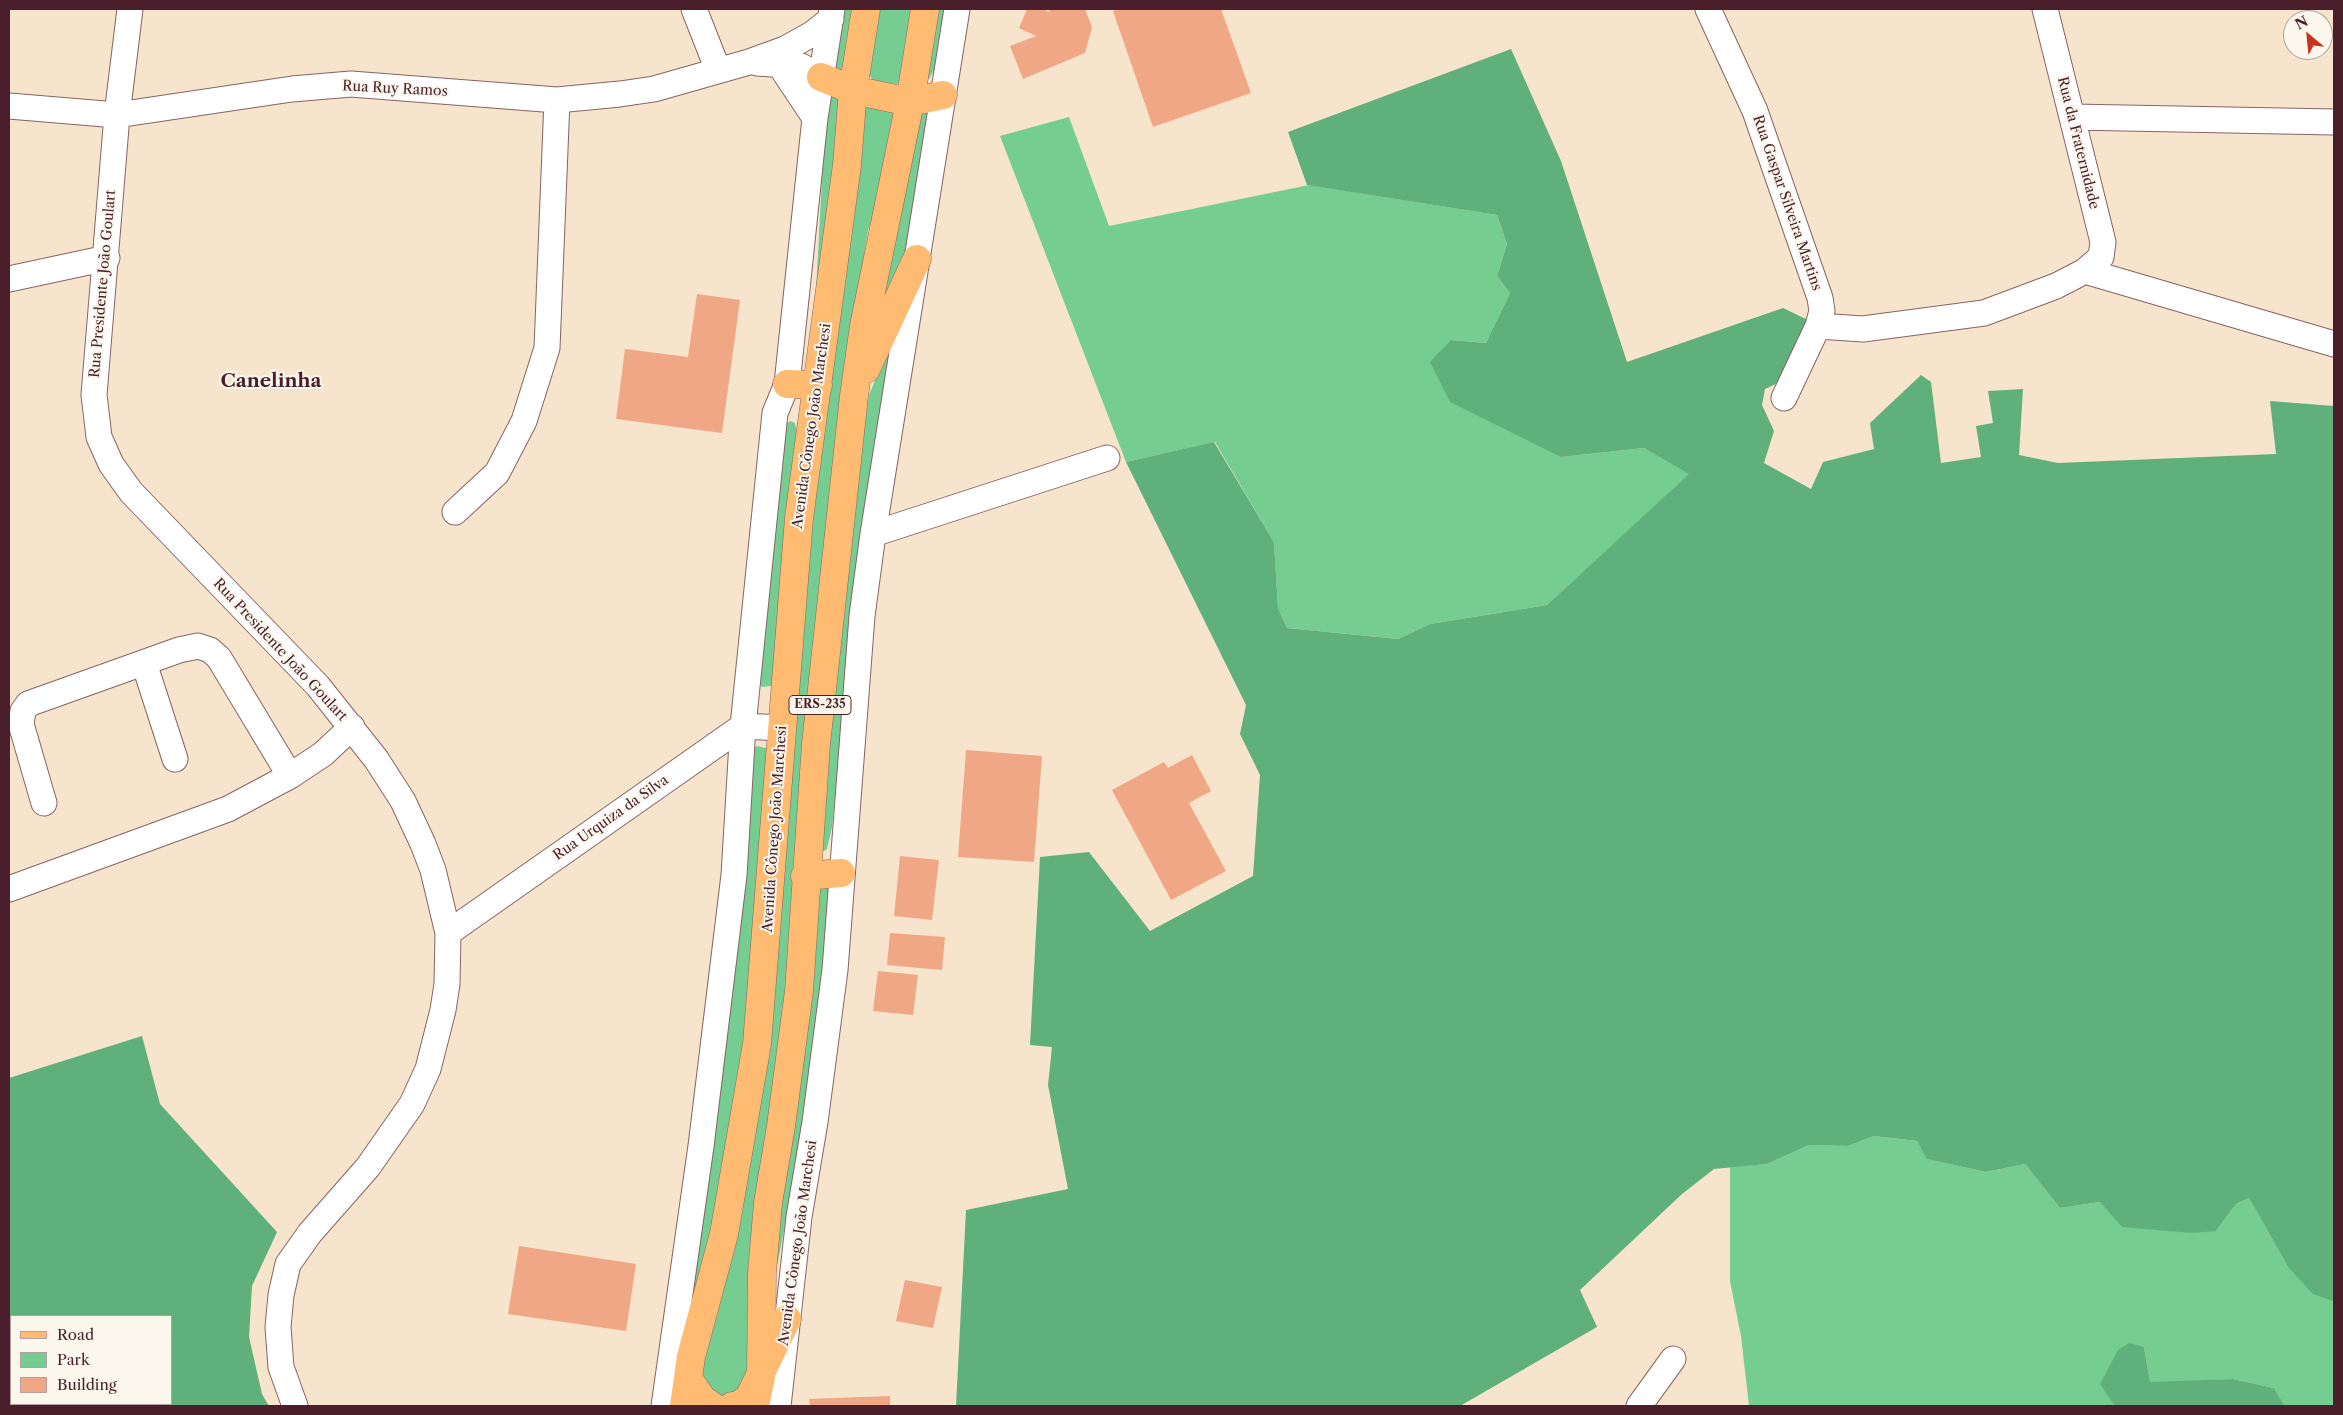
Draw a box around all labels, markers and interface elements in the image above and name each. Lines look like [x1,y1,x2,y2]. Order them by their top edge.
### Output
north arrow [2283,10,2333,60]
text: N [2292,12,2311,33]
street label: Rua da Fraternidade [2053,75,2103,211]
street label: Rua Ruy Ramos [342,78,448,100]
street label: Rua Gaspar Silveira Martins [1749,113,1825,293]
street label: Rua Presidente João Goulart [86,189,120,379]
street label: Avenida Cônego João Marchesi [789,322,835,530]
district label: Canelinha [220,371,322,393]
street label: Rua Presidente João Goulart [210,575,350,725]
road number: ERS-235 [789,696,851,714]
street label: Avenida Cônego João Marchesi [759,725,791,933]
street label: Rua Urquiza da Silva [550,772,672,864]
street label: Avenida Cônego João Marchesi [775,1139,821,1347]
legend [10,1315,172,1405]
text: Road [57,1325,94,1344]
text: Park [57,1350,90,1369]
text: Building [57,1375,117,1394]

